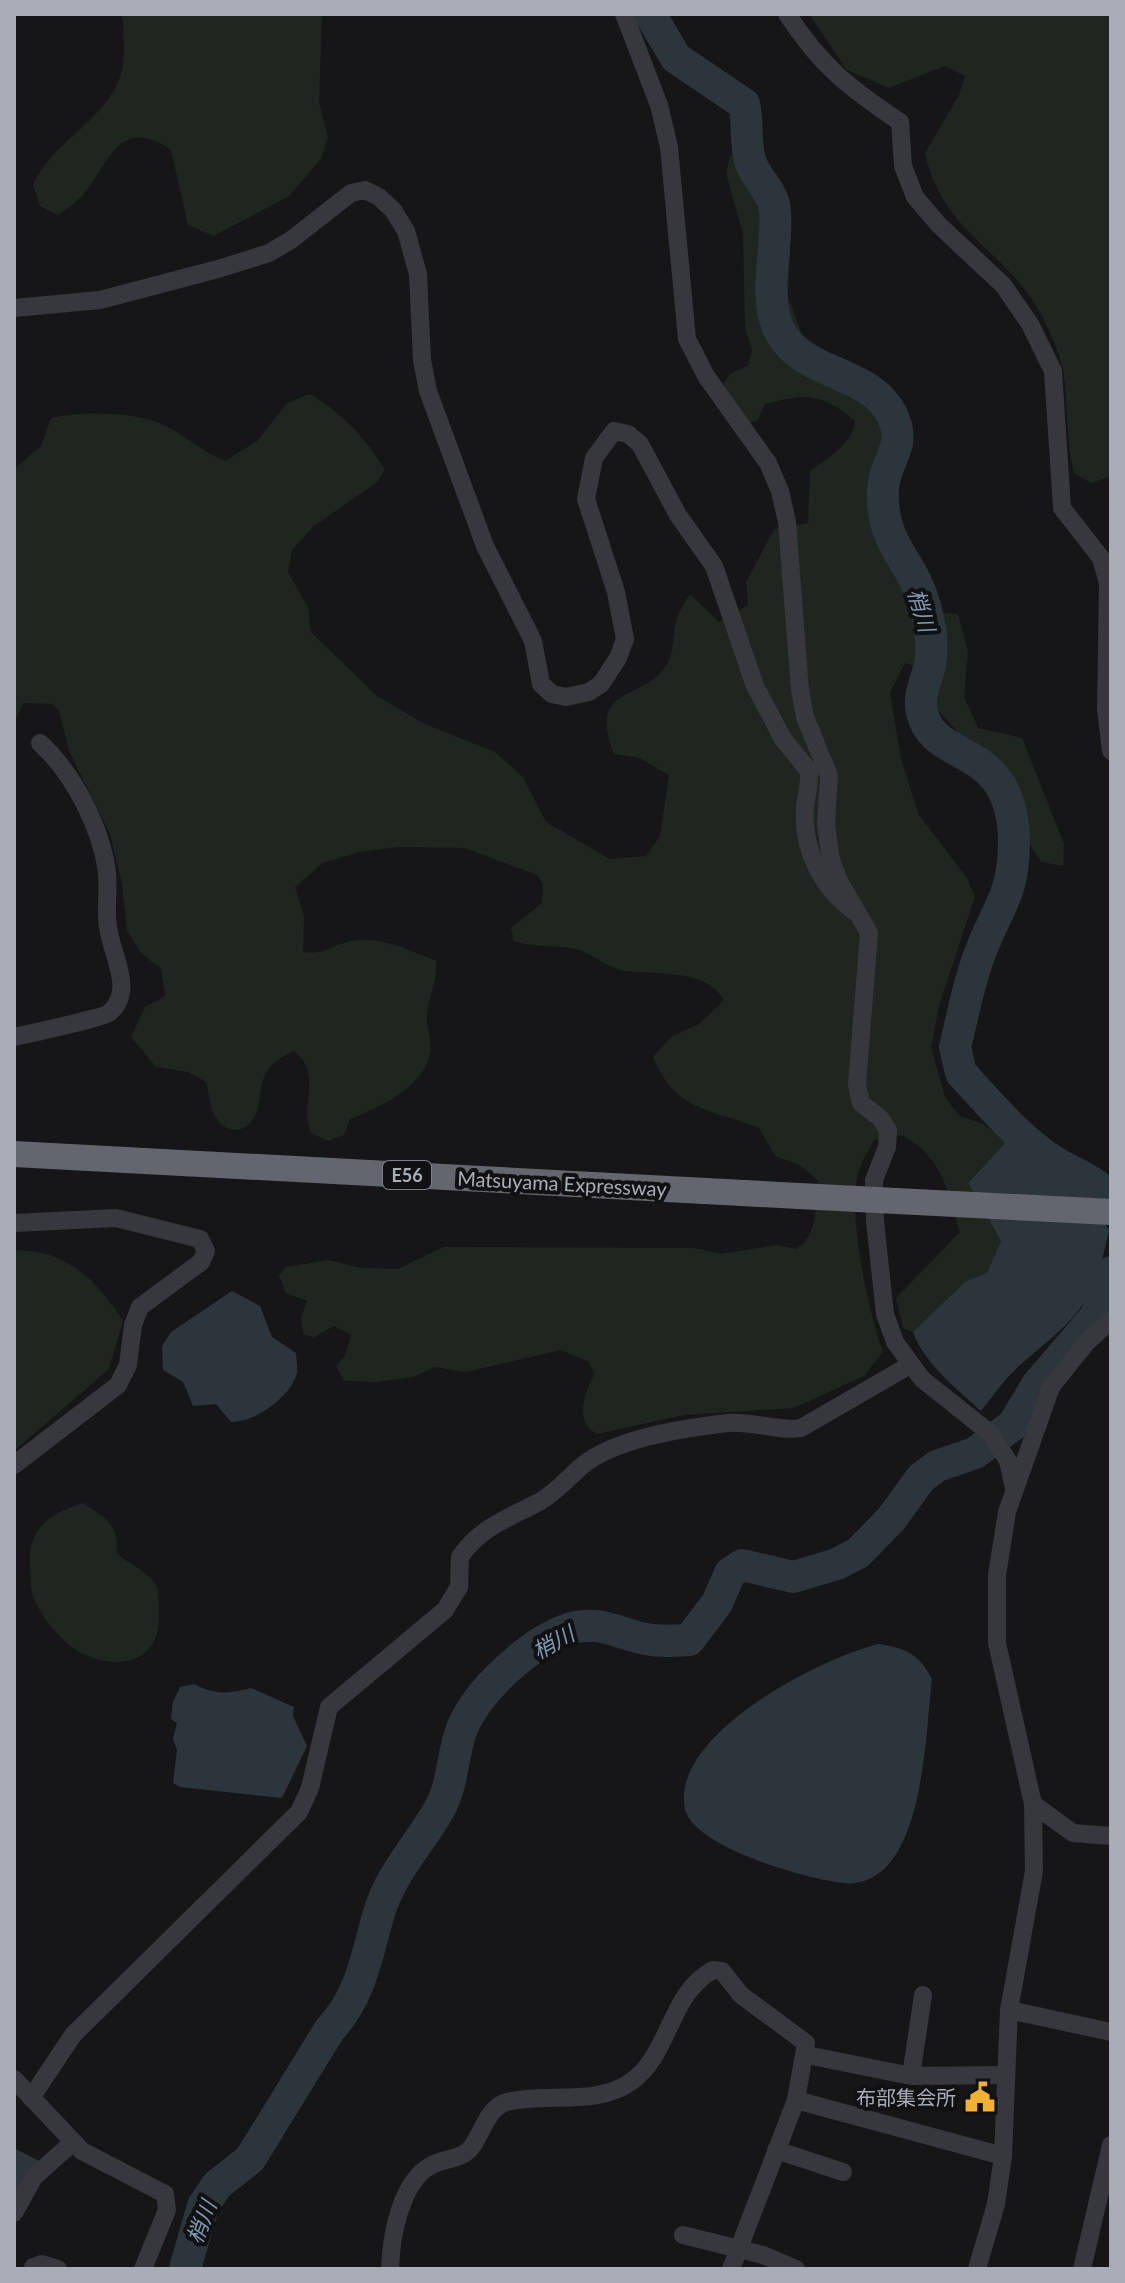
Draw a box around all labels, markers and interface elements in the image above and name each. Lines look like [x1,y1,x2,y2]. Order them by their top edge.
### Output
water label: 梢川 [903,585,942,637]
road number: E56 [383,1161,431,1189]
street label: Matsuyama Expressway [457,1166,668,1201]
water label: 梢川 [527,1619,581,1664]
public building icon: 布部集会所 [963,2080,997,2114]
place label: 布部集会所 [856,2085,956,2109]
water label: 梢川 [181,2195,222,2247]

